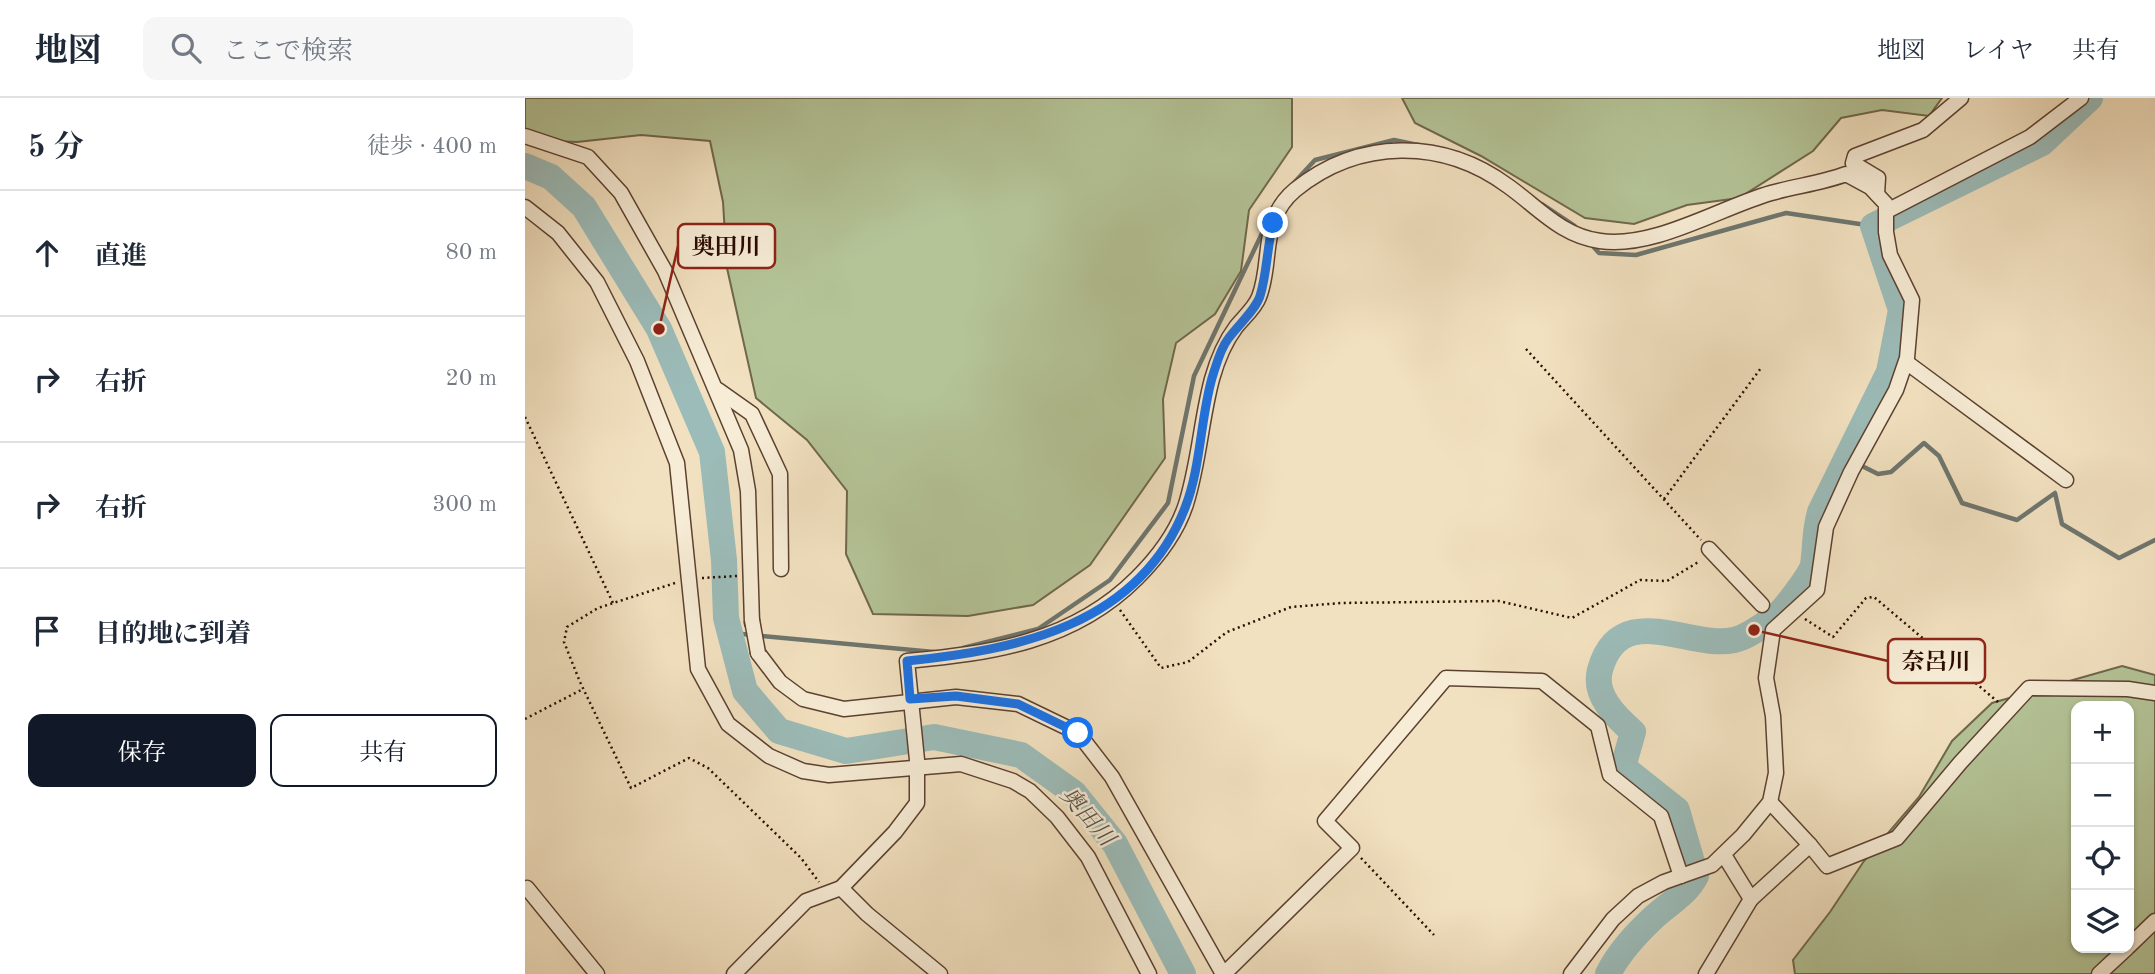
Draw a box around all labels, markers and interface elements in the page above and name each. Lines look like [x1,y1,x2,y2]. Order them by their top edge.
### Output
search box [143,17,633,80]
icon: search [167,29,205,67]
text: 地図 [35,36,101,69]
text: ここで検索 [223,39,353,65]
text: 地図 [1877,40,1925,64]
text: レイヤ [1963,40,2034,64]
text: 共有 [2072,40,2120,64]
text: 5 分 [28,133,84,163]
text: 徒歩 · 400 m [367,135,497,158]
route end [1257,207,1288,238]
callout: 奥田川 [678,224,775,268]
icon: ahead [28,234,66,272]
text: 奥田川 [692,234,761,259]
text: 80 m [446,241,497,264]
text: 直進 [95,244,147,270]
icon: right [28,360,66,398]
text: 20 m [446,367,497,390]
text: 右折 [95,370,147,396]
icon: right [28,486,66,524]
text: 300 m [432,493,497,516]
text: 右折 [95,496,147,522]
icon: arrive [28,612,66,650]
text: 目的地に到着 [95,622,251,648]
callout: 奈呂川 [1888,639,1985,683]
text: 奈呂川 [1902,649,1971,674]
map controls [2071,701,2134,953]
button: + [2071,701,2134,764]
button: 保存 [28,714,256,787]
button: 共有 [270,714,497,787]
route start [1062,717,1093,748]
button: − [2071,764,2134,827]
water label: 奥田川 [1056,782,1122,853]
button: locate [2071,827,2134,890]
button: layers [2071,890,2134,953]

